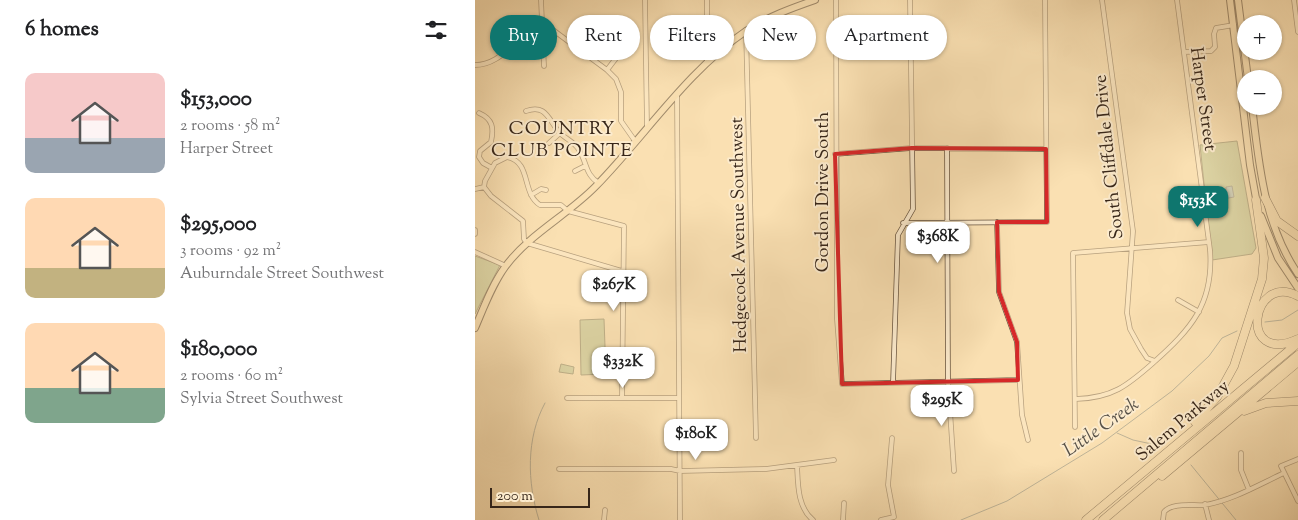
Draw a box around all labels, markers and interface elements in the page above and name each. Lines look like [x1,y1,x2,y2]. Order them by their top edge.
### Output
text: 6 homes [25,15,99,45]
chip: Buy [490,15,557,60]
chip: Rent [567,15,640,60]
chip: Filters [650,15,734,60]
chip: New [744,15,816,60]
chip: Apartment [826,15,947,60]
map controls [1237,15,1282,115]
button: + [1237,15,1282,60]
icon: filters [422,16,450,44]
street label: Harper Street [1182,46,1222,153]
button: − [1237,70,1282,115]
street label: South Cliffdale Drive [1088,73,1132,240]
text: $153,000 [180,85,252,115]
icon: home [65,93,125,153]
street label: Gordon Drive South [811,111,837,272]
text: 2 rooms · 58 m² [180,115,280,138]
district label: COUNTRY CLUB POINTE [491,116,633,165]
street label: Hedgecock Avenue Southwest [725,117,755,353]
text: Harper Street [180,138,273,161]
pin: $153K [1163,186,1233,228]
text: $153K [1179,190,1217,213]
text: $295,000 [180,210,257,240]
icon: home [65,218,125,278]
pin: $368K [903,222,973,264]
text: $368K [917,226,959,249]
text: 3 rooms · 92 m² [180,240,281,263]
text: Auburndale Street Southwest [180,263,384,286]
pin: $267K [579,270,649,312]
text: $267K [592,274,636,297]
text: $180,000 [180,335,257,365]
icon: home [65,343,125,403]
pin: $332K [588,346,658,389]
text: $332K [603,351,643,374]
text: 2 rooms · 60 m² [180,365,283,388]
street label: Salem Parkway [1131,374,1236,469]
pin: $295K [907,384,977,427]
text: Sylvia Street Southwest [180,388,343,411]
text: $295K [921,389,963,412]
water label: Little Creek [1058,392,1145,464]
pin: $180K [661,418,731,461]
text: $180K [675,423,717,446]
scale bar [490,485,590,508]
text: 200 m [497,487,533,507]

